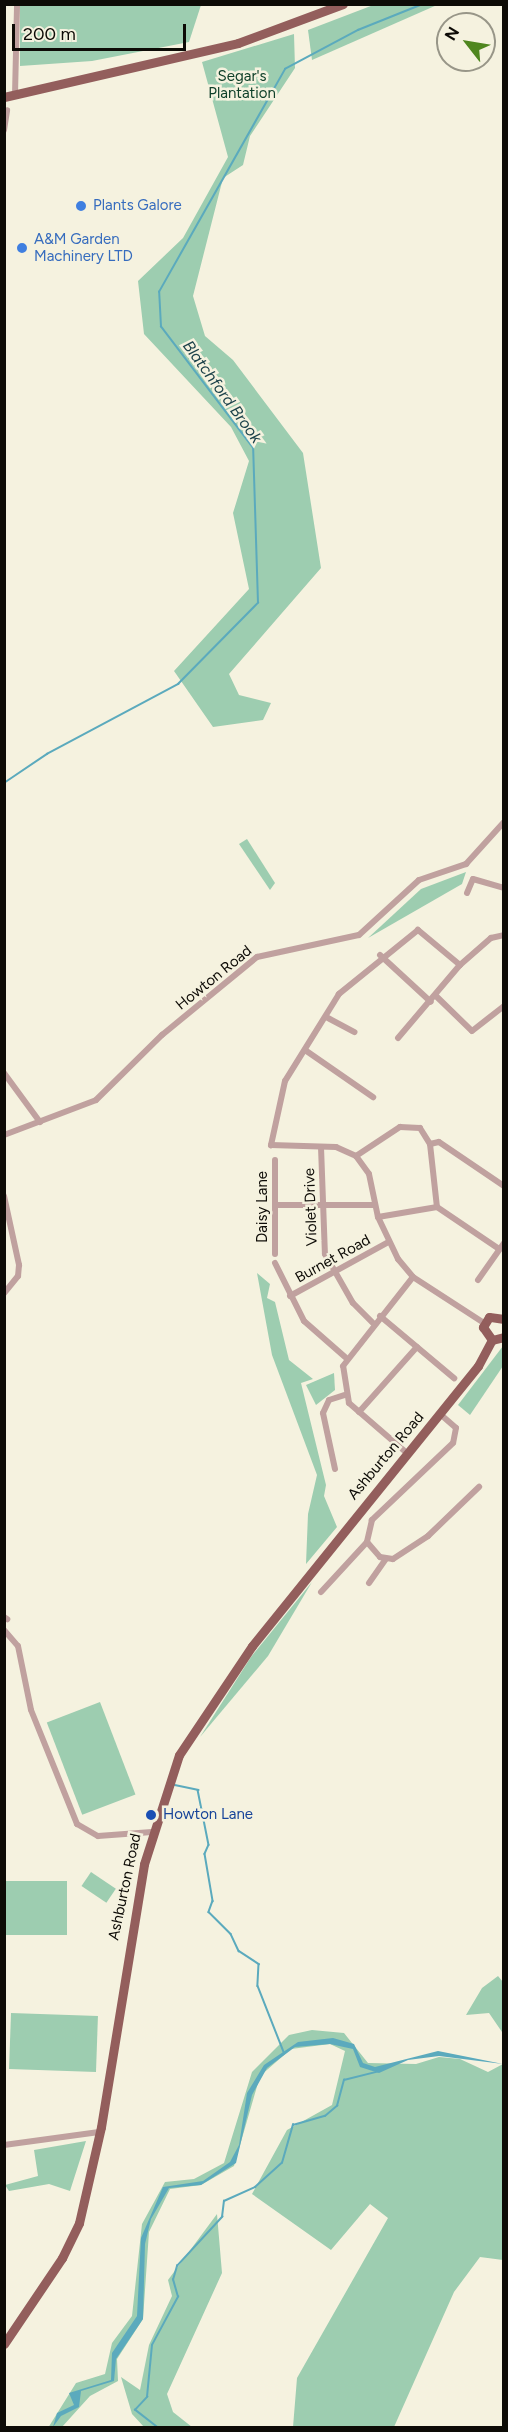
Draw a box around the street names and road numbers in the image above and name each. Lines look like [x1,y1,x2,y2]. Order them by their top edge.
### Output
street label: Howton Road [172,942,256,1014]
street label: Violet Drive [301,1168,321,1246]
street label: Daisy Lane [254,1171,272,1243]
street label: Burnet Road [292,1231,374,1287]
street label: Ashburton Road [344,1409,428,1503]
street label: Ashburton Road [105,1832,145,1942]

